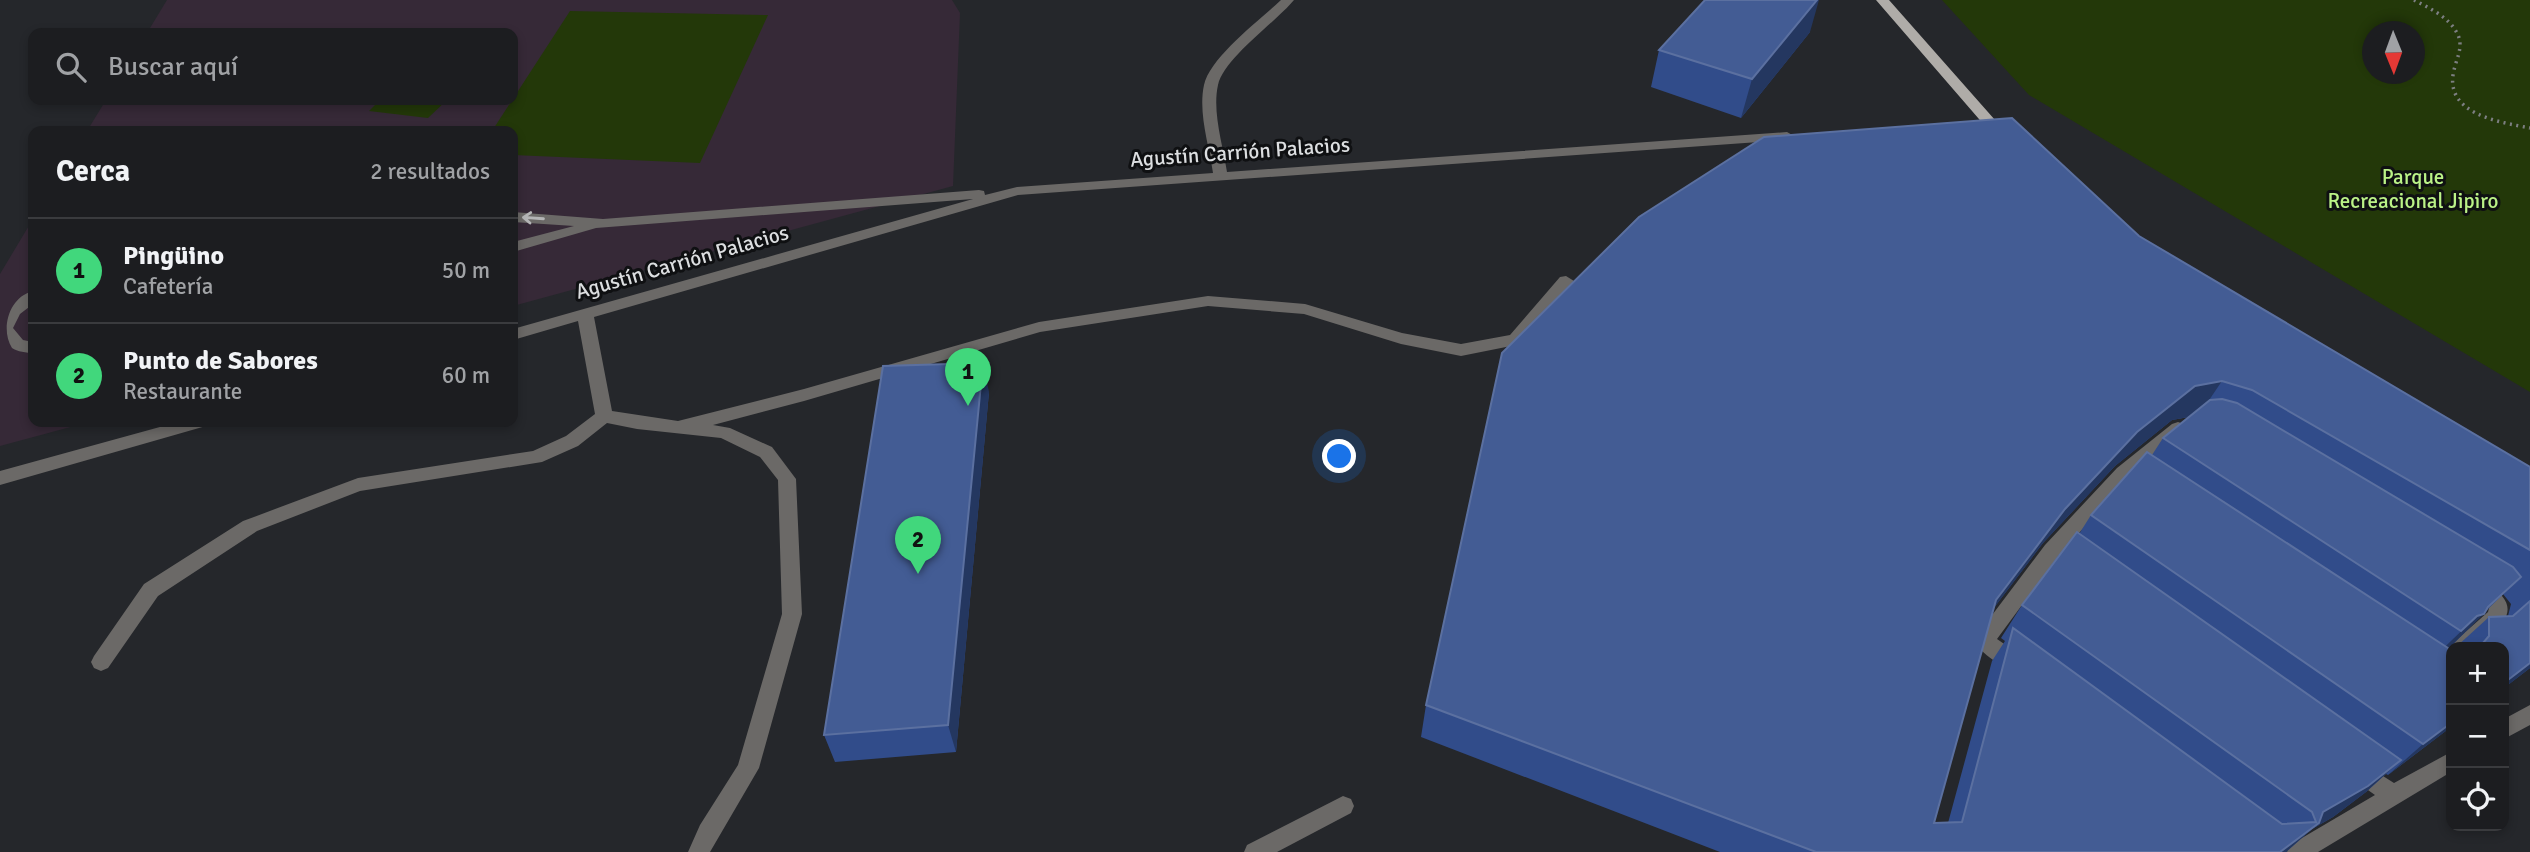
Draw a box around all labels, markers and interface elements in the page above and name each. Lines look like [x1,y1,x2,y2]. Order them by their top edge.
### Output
north arrow [2362,21,2425,84]
search box [28,28,518,105]
icon: search [52,48,90,86]
text: Buscar aquí [108,51,238,83]
street label: Agustín Carrión Palacios [1129,131,1351,173]
text: Cerca [56,153,130,190]
text: 2 resultados [370,157,490,186]
park label: Parque Recreacional Jipiro [2328,164,2498,214]
one-way arrow [522,212,545,225]
street label: Agustín Carrión Palacios [573,219,791,305]
text: Pingüino [123,240,224,272]
text: 1 [73,256,85,285]
text: 50 m [442,256,490,285]
text: Cafetería [123,272,214,301]
text: Punto de Sabores [123,345,318,377]
pin: 1 [945,348,991,406]
text: 2 [73,361,85,390]
text: 60 m [442,361,490,390]
text: Restaurante [123,377,242,406]
your location [1322,439,1356,473]
pin: 2 [895,516,941,574]
map controls [2446,642,2509,831]
button: + [2446,642,2509,705]
button: − [2446,705,2509,768]
button: locate [2446,768,2509,831]

